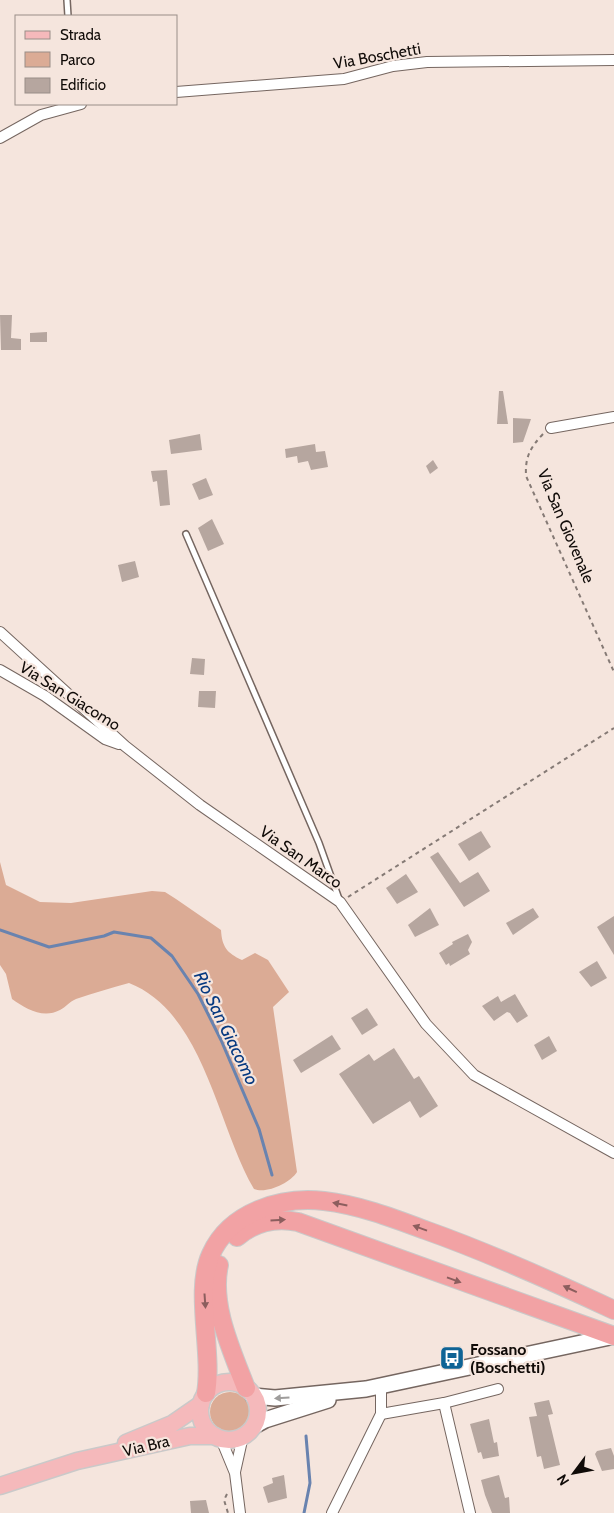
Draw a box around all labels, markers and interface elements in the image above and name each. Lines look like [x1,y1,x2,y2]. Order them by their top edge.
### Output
legend [15,15,178,105]
text: Strada [60,26,102,44]
street label: Via Boschetti [332,39,422,73]
text: Parco [60,51,95,69]
text: Edificio [60,76,106,94]
street label: Via San Giovenale [533,466,599,586]
street label: Via San Giacomo [16,657,124,735]
street label: Via San Marco [256,822,346,892]
water label: Rio San Giacomo [189,967,263,1089]
one-way arrow [331,1199,347,1207]
one-way arrow [270,1216,286,1224]
one-way arrow [412,1224,427,1231]
one-way arrow [447,1276,462,1284]
one-way arrow [563,1285,577,1293]
one-way arrow [202,1293,210,1309]
place label: Fossano (Boschetti) [470,1340,545,1377]
bus stop icon: Fossano (Boschetti) [439,1345,465,1371]
one-way arrow [274,1394,290,1402]
street label: Via Bra [121,1431,171,1461]
north arrow [549,1448,599,1498]
text: N [553,1471,573,1489]

